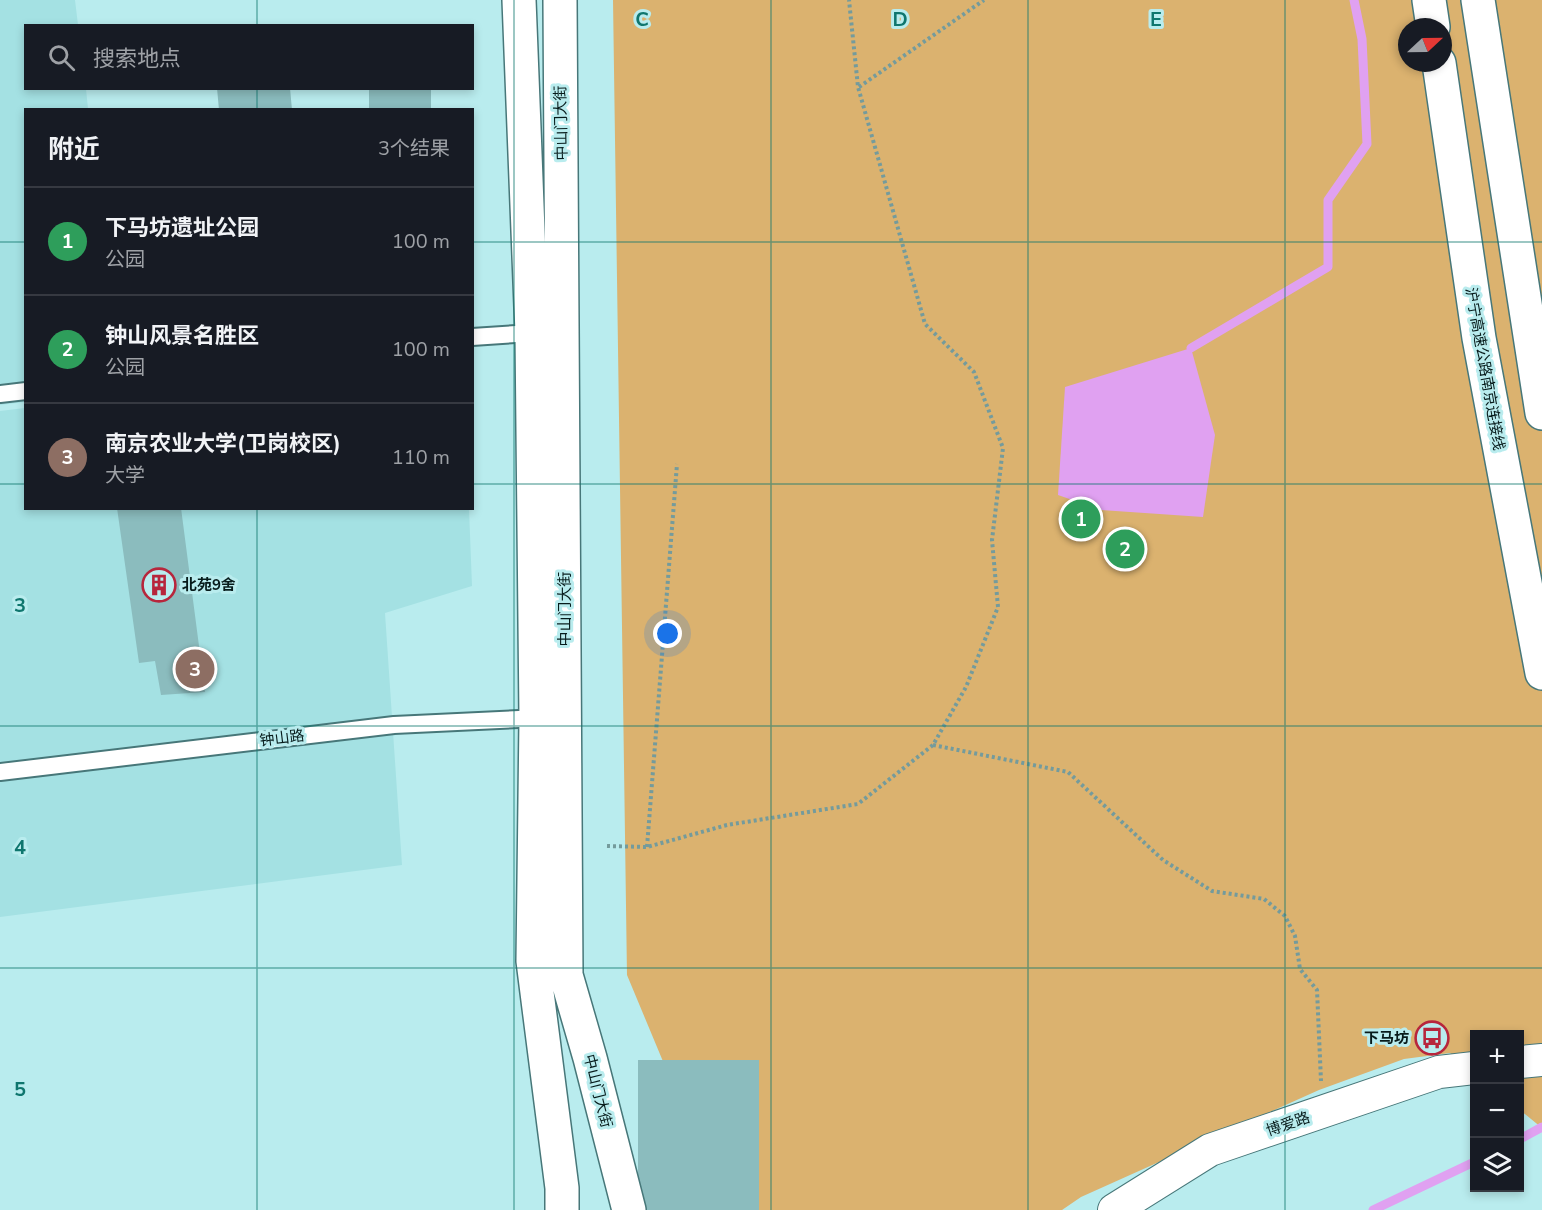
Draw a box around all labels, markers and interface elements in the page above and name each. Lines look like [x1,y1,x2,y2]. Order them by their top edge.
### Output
text: C [635,6,649,33]
text: D [892,6,908,33]
text: E [1150,6,1162,33]
north arrow [1398,18,1452,72]
search box [24,24,474,90]
icon: search [45,41,78,74]
text: 搜索地点 [93,44,181,74]
street label: 中山门大街 [550,85,572,161]
text: 附近 [48,132,100,167]
text: 3个结果 [378,135,450,162]
text: 下马坊遗址公园 [105,213,259,243]
text: 1 [62,228,74,255]
text: 100 m [392,228,450,255]
text: 公园 [105,246,145,273]
street label: 沪宁高速公路南京连接线 [1461,286,1509,452]
text: 钟山风景名胜区 [105,321,259,351]
text: 2 [62,336,74,363]
text: 100 m [392,336,450,363]
text: 公园 [105,354,145,381]
text: 南京农业大学(卫岗校区) [105,429,341,459]
text: 3 [62,444,74,471]
text: 110 m [392,444,450,471]
text: 大学 [105,462,145,489]
pin: 1 [1062,496,1100,542]
pin: 2 [1106,526,1144,572]
building icon: 北苑9舍 [141,567,177,603]
street label: 中山门大街 [555,571,575,647]
place label: 北苑9舍 [182,575,236,595]
text: 3 [14,592,26,619]
your location [653,619,682,648]
pin: 3 [176,646,214,692]
street label: 钟山路 [258,725,306,751]
text: 4 [14,834,26,861]
bus stop icon: 下马坊 [1414,1020,1450,1056]
place label: 下马坊 [1364,1028,1409,1048]
map controls [1470,1030,1524,1192]
button: + [1470,1030,1524,1084]
street label: 中山门大街 [579,1052,617,1130]
text: 5 [14,1076,26,1103]
button: − [1470,1084,1524,1138]
street label: 博爱路 [1263,1107,1313,1141]
button: layers [1470,1138,1524,1192]

